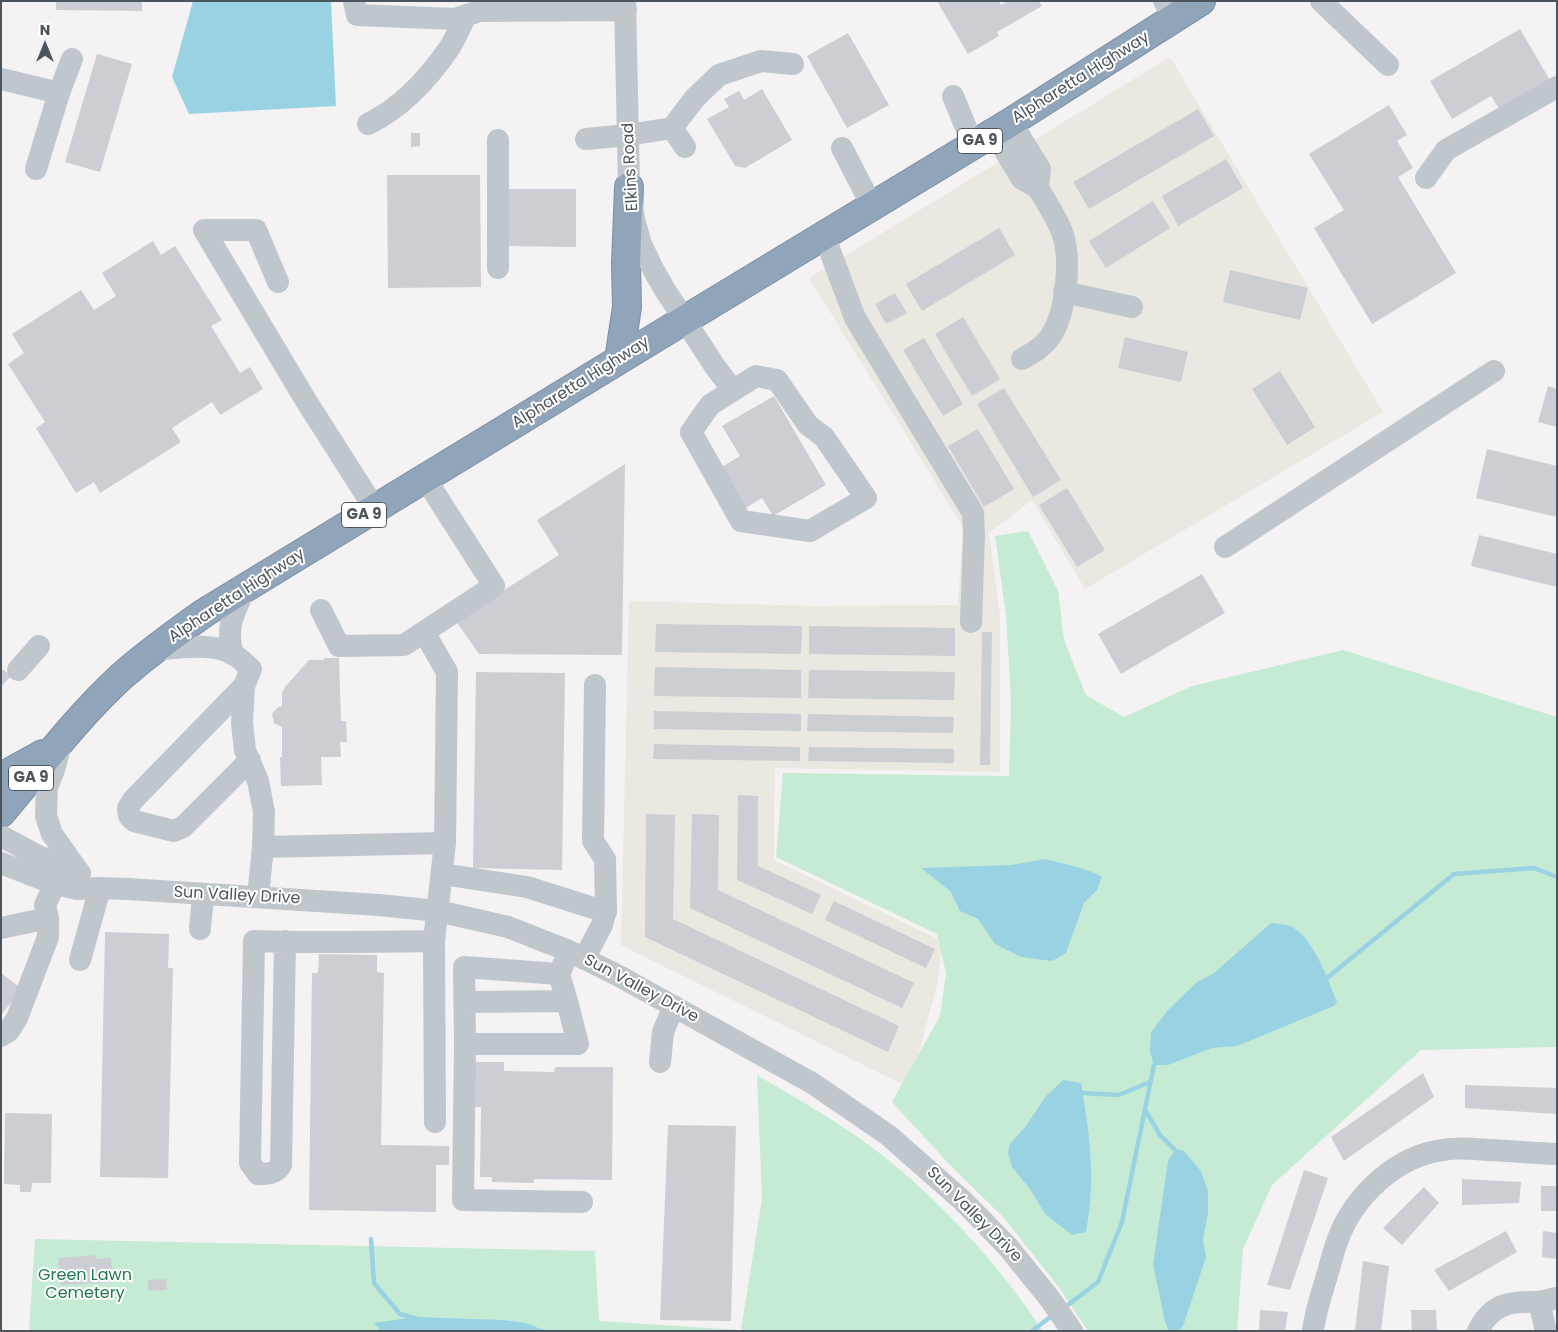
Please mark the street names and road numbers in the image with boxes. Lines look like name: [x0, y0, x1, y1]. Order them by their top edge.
street label: Alpharetta Highway: [1009, 28, 1153, 128]
street label: Elkins Road: [619, 122, 643, 212]
road number: GA 9: [958, 128, 1002, 154]
street label: Alpharetta Highway: [509, 333, 653, 433]
road number: GA 9: [342, 502, 386, 528]
street label: Alpharetta Highway: [165, 545, 309, 647]
road number: GA 9: [8, 766, 54, 790]
street label: Sun Valley Drive: [173, 883, 301, 909]
street label: Sun Valley Drive: [580, 951, 702, 1027]
street label: Sun Valley Drive: [922, 1163, 1026, 1267]

